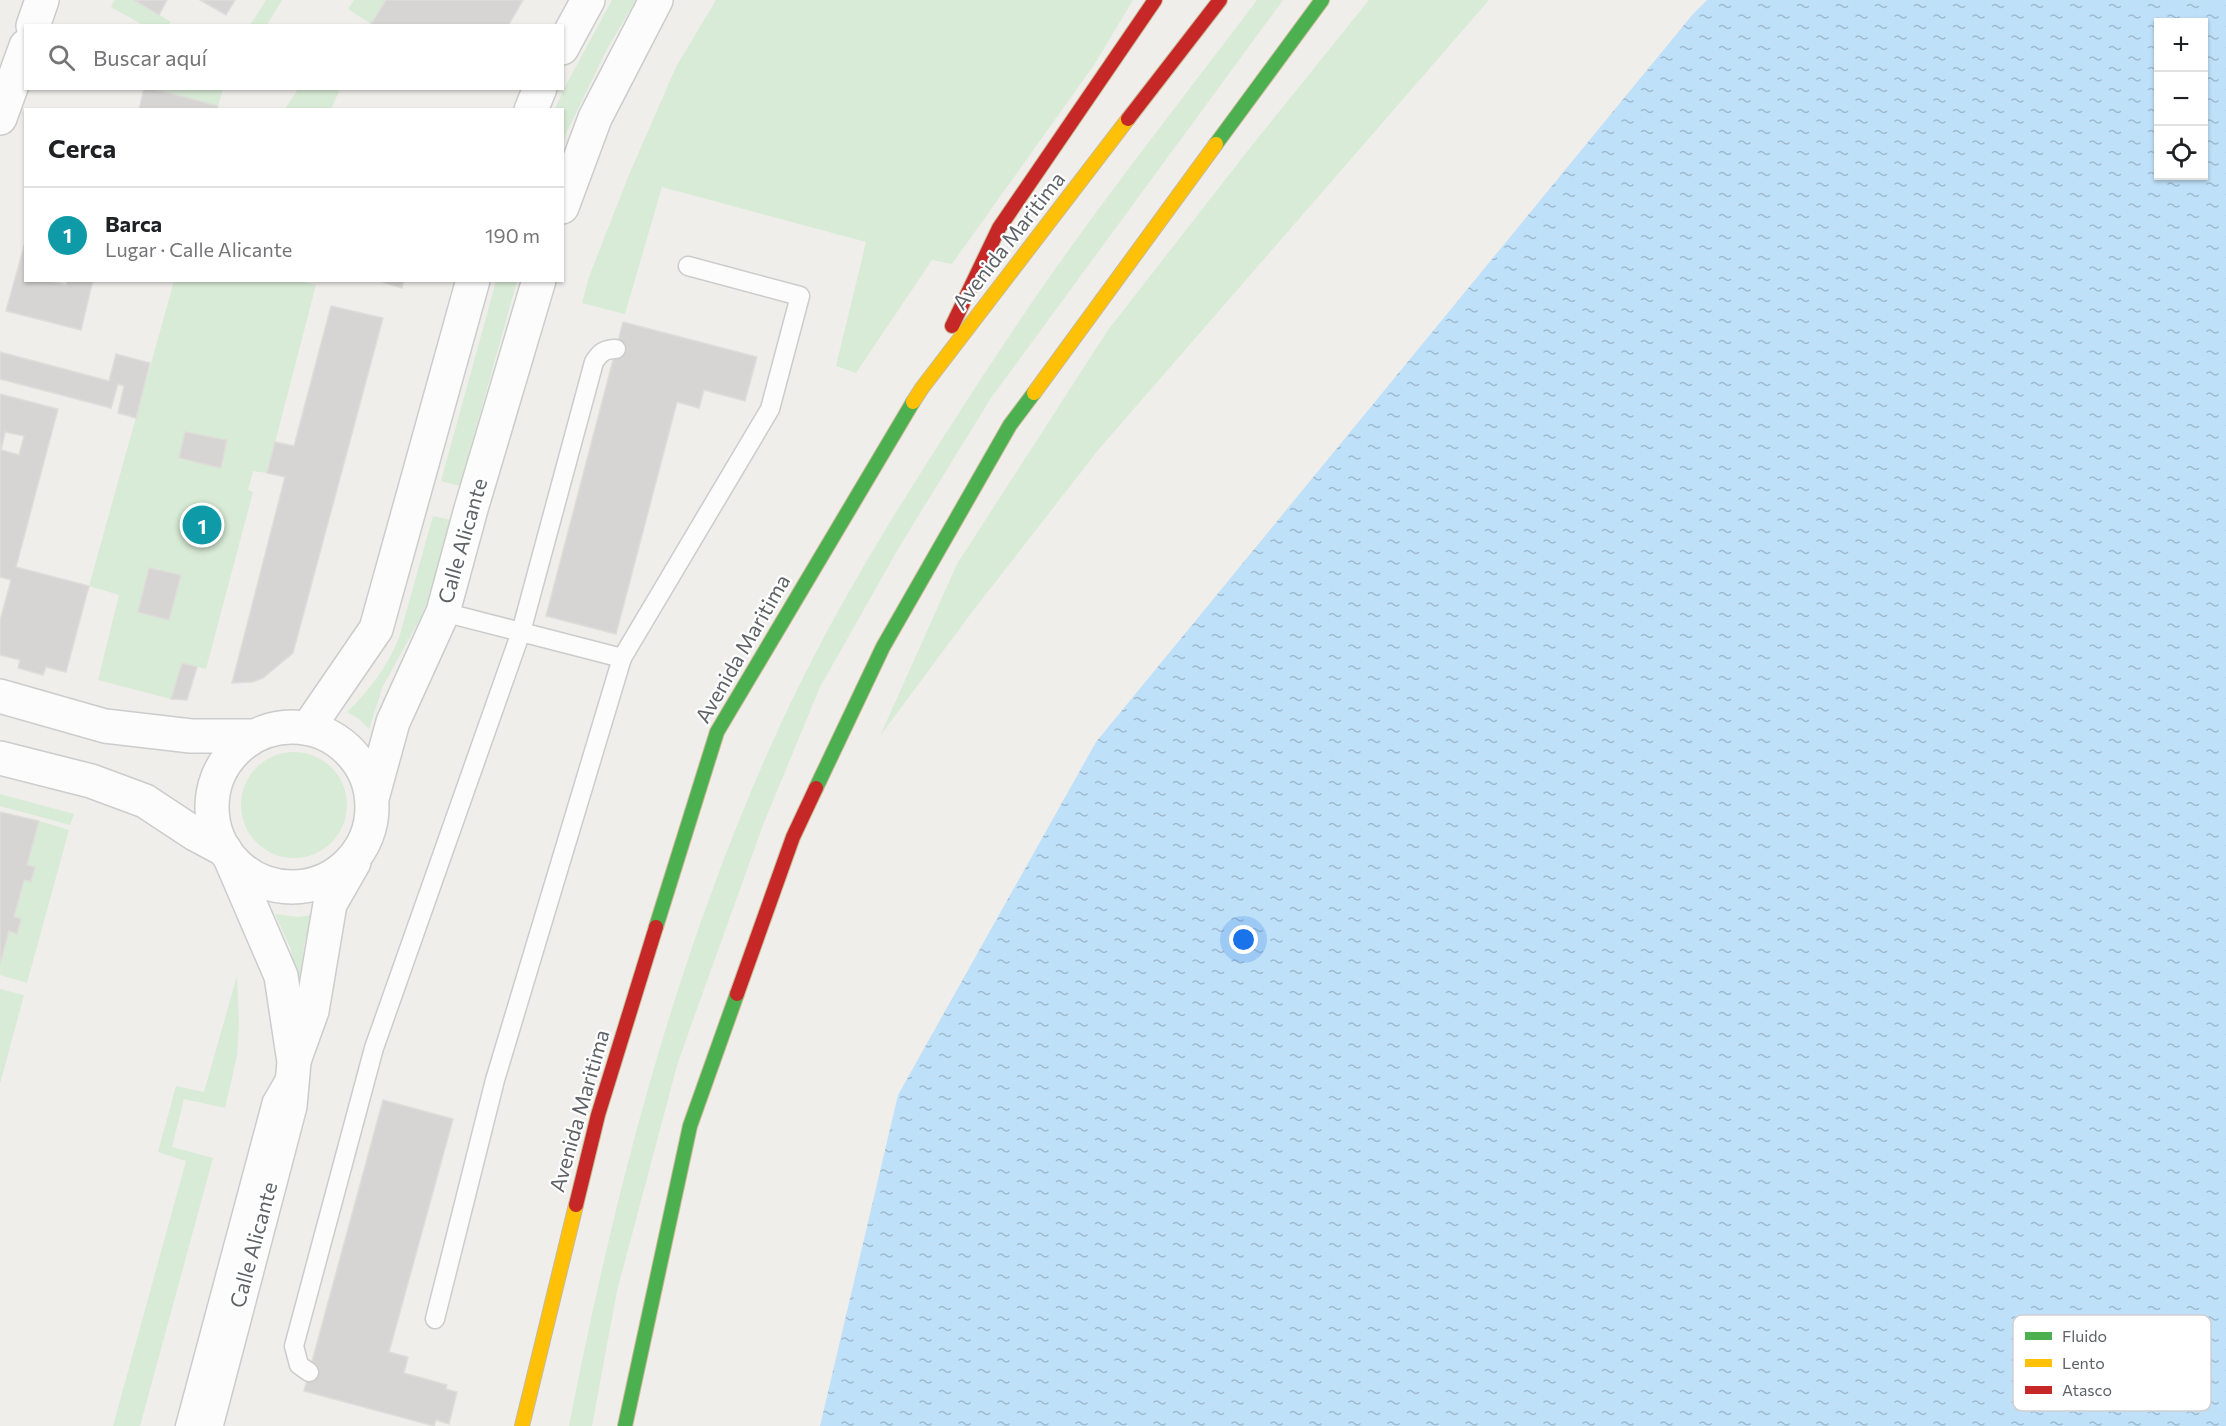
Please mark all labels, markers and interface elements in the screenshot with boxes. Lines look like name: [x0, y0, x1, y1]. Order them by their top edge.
map controls: [2154, 18, 2208, 180]
button: +: [2154, 18, 2208, 72]
search box: [24, 24, 564, 90]
icon: search: [45, 41, 78, 74]
text: Buscar aquí: [93, 44, 207, 71]
button: −: [2154, 72, 2208, 126]
button: locate: [2154, 126, 2208, 180]
text: Cerca: [48, 132, 116, 163]
street label: Avenida Maritima: [946, 166, 1069, 314]
text: Barca: [105, 210, 162, 237]
text: 1: [63, 223, 72, 247]
text: 190 m: [485, 223, 540, 247]
text: Lugar · Calle Alicante: [105, 237, 292, 261]
street label: Calle Alicante: [432, 475, 491, 606]
pin: 1: [182, 502, 222, 548]
street label: Avenida Maritima: [689, 569, 794, 727]
your location: [1229, 925, 1258, 954]
street label: Avenida Maritima: [543, 1027, 614, 1195]
street label: Calle Alicante: [224, 1179, 281, 1310]
legend: [2013, 1315, 2211, 1411]
text: Fluido: [2062, 1326, 2107, 1345]
text: Lento: [2062, 1353, 2105, 1372]
text: Atasco: [2062, 1380, 2112, 1399]

